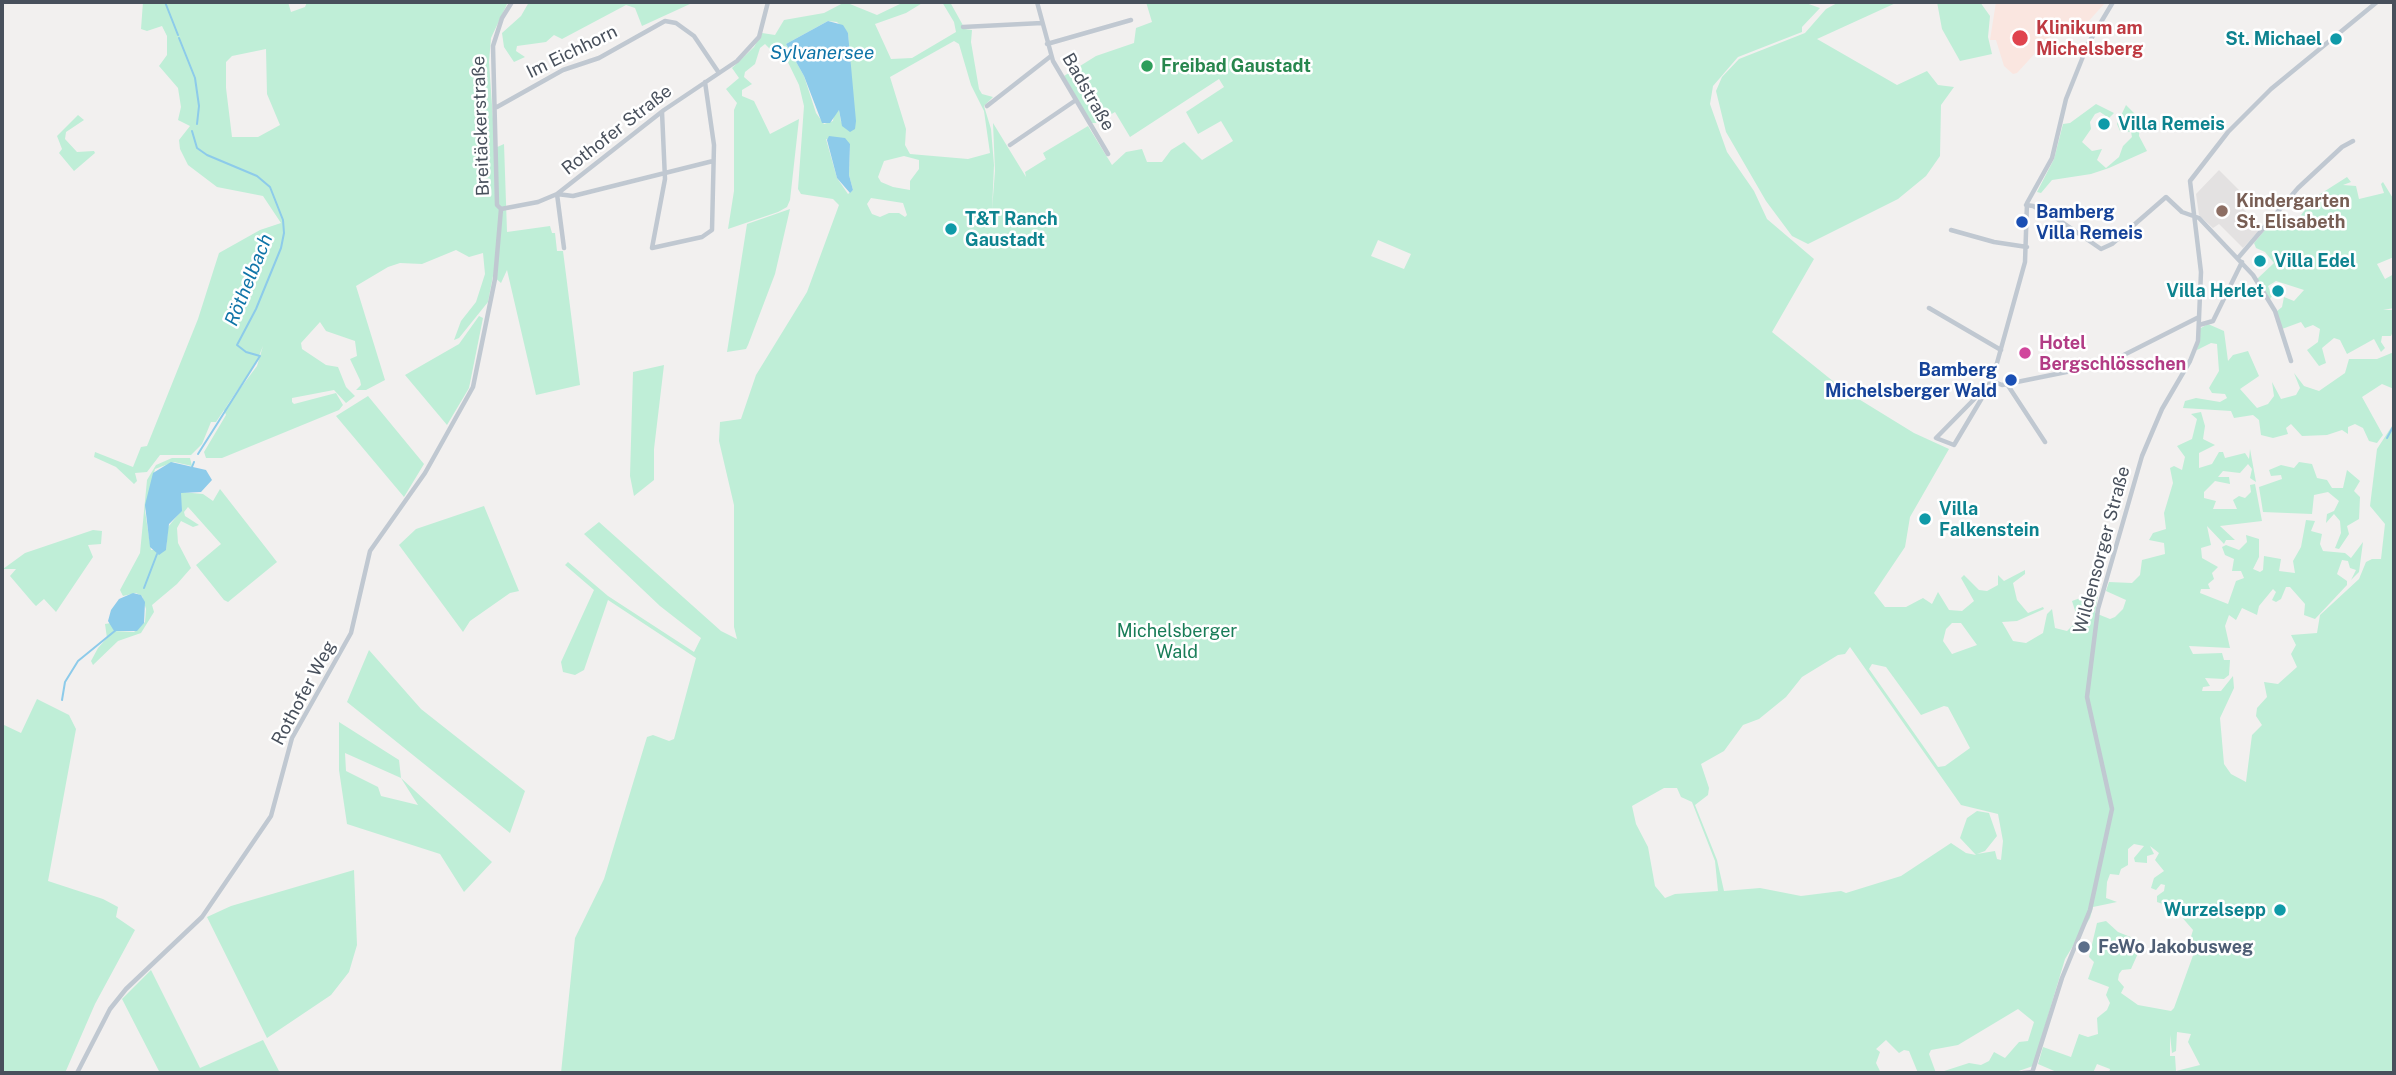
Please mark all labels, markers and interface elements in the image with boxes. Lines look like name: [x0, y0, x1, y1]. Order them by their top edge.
place label: Klinikum am Michelsberg: [2036, 17, 2143, 60]
street label: Im Eichhorn: [523, 21, 621, 83]
marker: Klinikum am Michelsberg: [2010, 28, 2030, 48]
place label: St. Michael: [2225, 28, 2322, 50]
marker: St. Michael: [2328, 31, 2344, 47]
water label: Sylvanersee: [770, 42, 874, 64]
street label: Badstraße: [1057, 49, 1119, 135]
street label: Breitäckerstraße: [468, 55, 494, 197]
place label: Freibad Gaustadt: [1161, 55, 1311, 77]
marker: Freibad Gaustadt: [1139, 58, 1155, 74]
street label: Rothofer Straße: [558, 80, 676, 180]
place label: Villa Remeis: [2118, 113, 2225, 135]
marker: Villa Remeis: [2096, 116, 2112, 132]
place label: Kindergarten St. Elisabeth: [2236, 190, 2350, 232]
place label: Bamberg Villa Remeis: [2036, 201, 2143, 244]
marker: Kindergarten St. Elisabeth: [2214, 203, 2230, 219]
place label: T&T Ranch Gaustadt: [965, 208, 1058, 250]
marker: Bamberg Villa Remeis: [2014, 214, 2030, 230]
marker: T&T Ranch Gaustadt: [943, 221, 959, 237]
water label: Röthelbach: [220, 231, 278, 329]
place label: Villa Edel: [2274, 250, 2356, 272]
marker: Villa Edel: [2252, 253, 2268, 269]
place label: Villa Herlet: [2166, 280, 2264, 302]
marker: Villa Herlet: [2270, 283, 2286, 299]
place label: Hotel Bergschlösschen: [2039, 332, 2186, 374]
marker: Hotel Bergschlösschen: [2017, 345, 2033, 361]
place label: Bamberg Michelsberger Wald: [1825, 359, 1997, 402]
marker: Bamberg Michelsberger Wald: [2003, 372, 2019, 388]
street label: Wildensorger Straße: [2069, 464, 2135, 636]
place label: Villa Falkenstein: [1939, 498, 2039, 540]
marker: Villa Falkenstein: [1917, 511, 1933, 527]
park label: Michelsberger Wald: [1117, 620, 1237, 662]
street label: Rothofer Weg: [267, 637, 341, 749]
place label: Wurzelsepp: [2164, 899, 2266, 921]
marker: Wurzelsepp: [2272, 902, 2288, 918]
place label: FeWo Jakobusweg: [2098, 936, 2253, 958]
marker: FeWo Jakobusweg: [2076, 939, 2092, 955]

